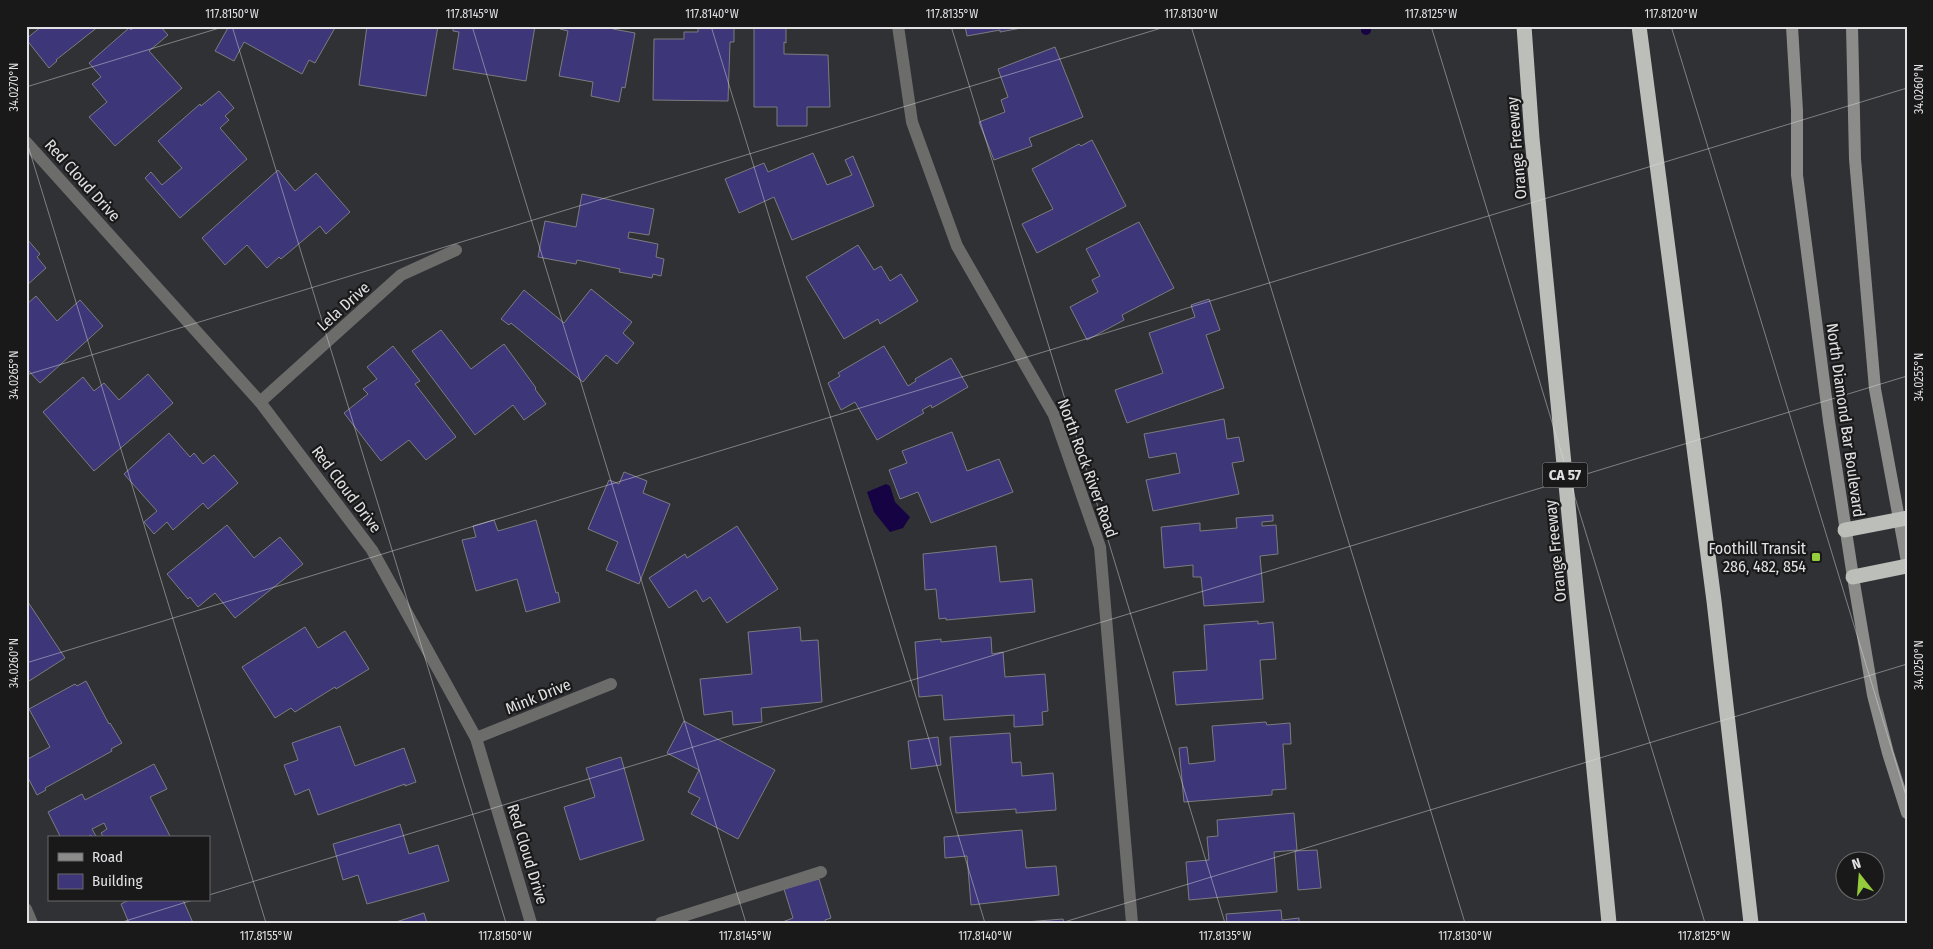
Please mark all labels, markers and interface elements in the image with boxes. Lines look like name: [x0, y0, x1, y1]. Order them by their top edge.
text: 117.8150°W: [205, 7, 259, 21]
text: 117.8145°W: [446, 7, 498, 21]
text: 117.8140°W: [685, 7, 739, 21]
text: 117.8135°W: [926, 7, 978, 21]
text: 117.8130°W: [1164, 7, 1218, 21]
text: 117.8125°W: [1405, 7, 1457, 21]
text: 117.8120°W: [1644, 7, 1698, 21]
text: 34.0270°N: [7, 63, 21, 111]
text: 34.0260°N: [1912, 64, 1926, 114]
street label: Orange Freeway: [1502, 95, 1530, 200]
street label: Red Cloud Drive: [41, 135, 124, 225]
street label: Lela Drive: [313, 278, 374, 335]
street label: North Diamond Bar Boulevard: [1822, 322, 1869, 518]
text: 34.0265°N: [7, 350, 21, 400]
text: 34.0255°N: [1912, 353, 1926, 401]
street label: North Rock River Road: [1054, 396, 1121, 540]
street label: Red Cloud Drive: [308, 442, 385, 537]
road number: CA 57: [1542, 462, 1588, 488]
street label: Orange Freeway: [1541, 498, 1570, 603]
place label: Foothill Transit 286, 482, 854: [1708, 539, 1807, 576]
marker: Foothill Transit 286, 482, 854: [1810, 551, 1822, 563]
text: 34.0260°N: [7, 638, 21, 688]
text: 34.0250°N: [1912, 640, 1926, 690]
street label: Mink Drive: [503, 675, 574, 718]
street label: Red Cloud Drive: [503, 802, 552, 907]
legend: [48, 836, 210, 902]
text: Road: [92, 848, 123, 866]
north arrow: [1836, 852, 1886, 902]
text: N: [1850, 855, 1863, 873]
text: Building: [92, 872, 143, 890]
text: 117.8155°W: [240, 929, 292, 943]
text: 117.8150°W: [478, 929, 532, 943]
text: 117.8145°W: [719, 929, 771, 943]
text: 117.8140°W: [958, 929, 1012, 943]
text: 117.8135°W: [1199, 929, 1251, 943]
text: 117.8130°W: [1438, 929, 1492, 943]
text: 117.8125°W: [1678, 929, 1730, 943]

